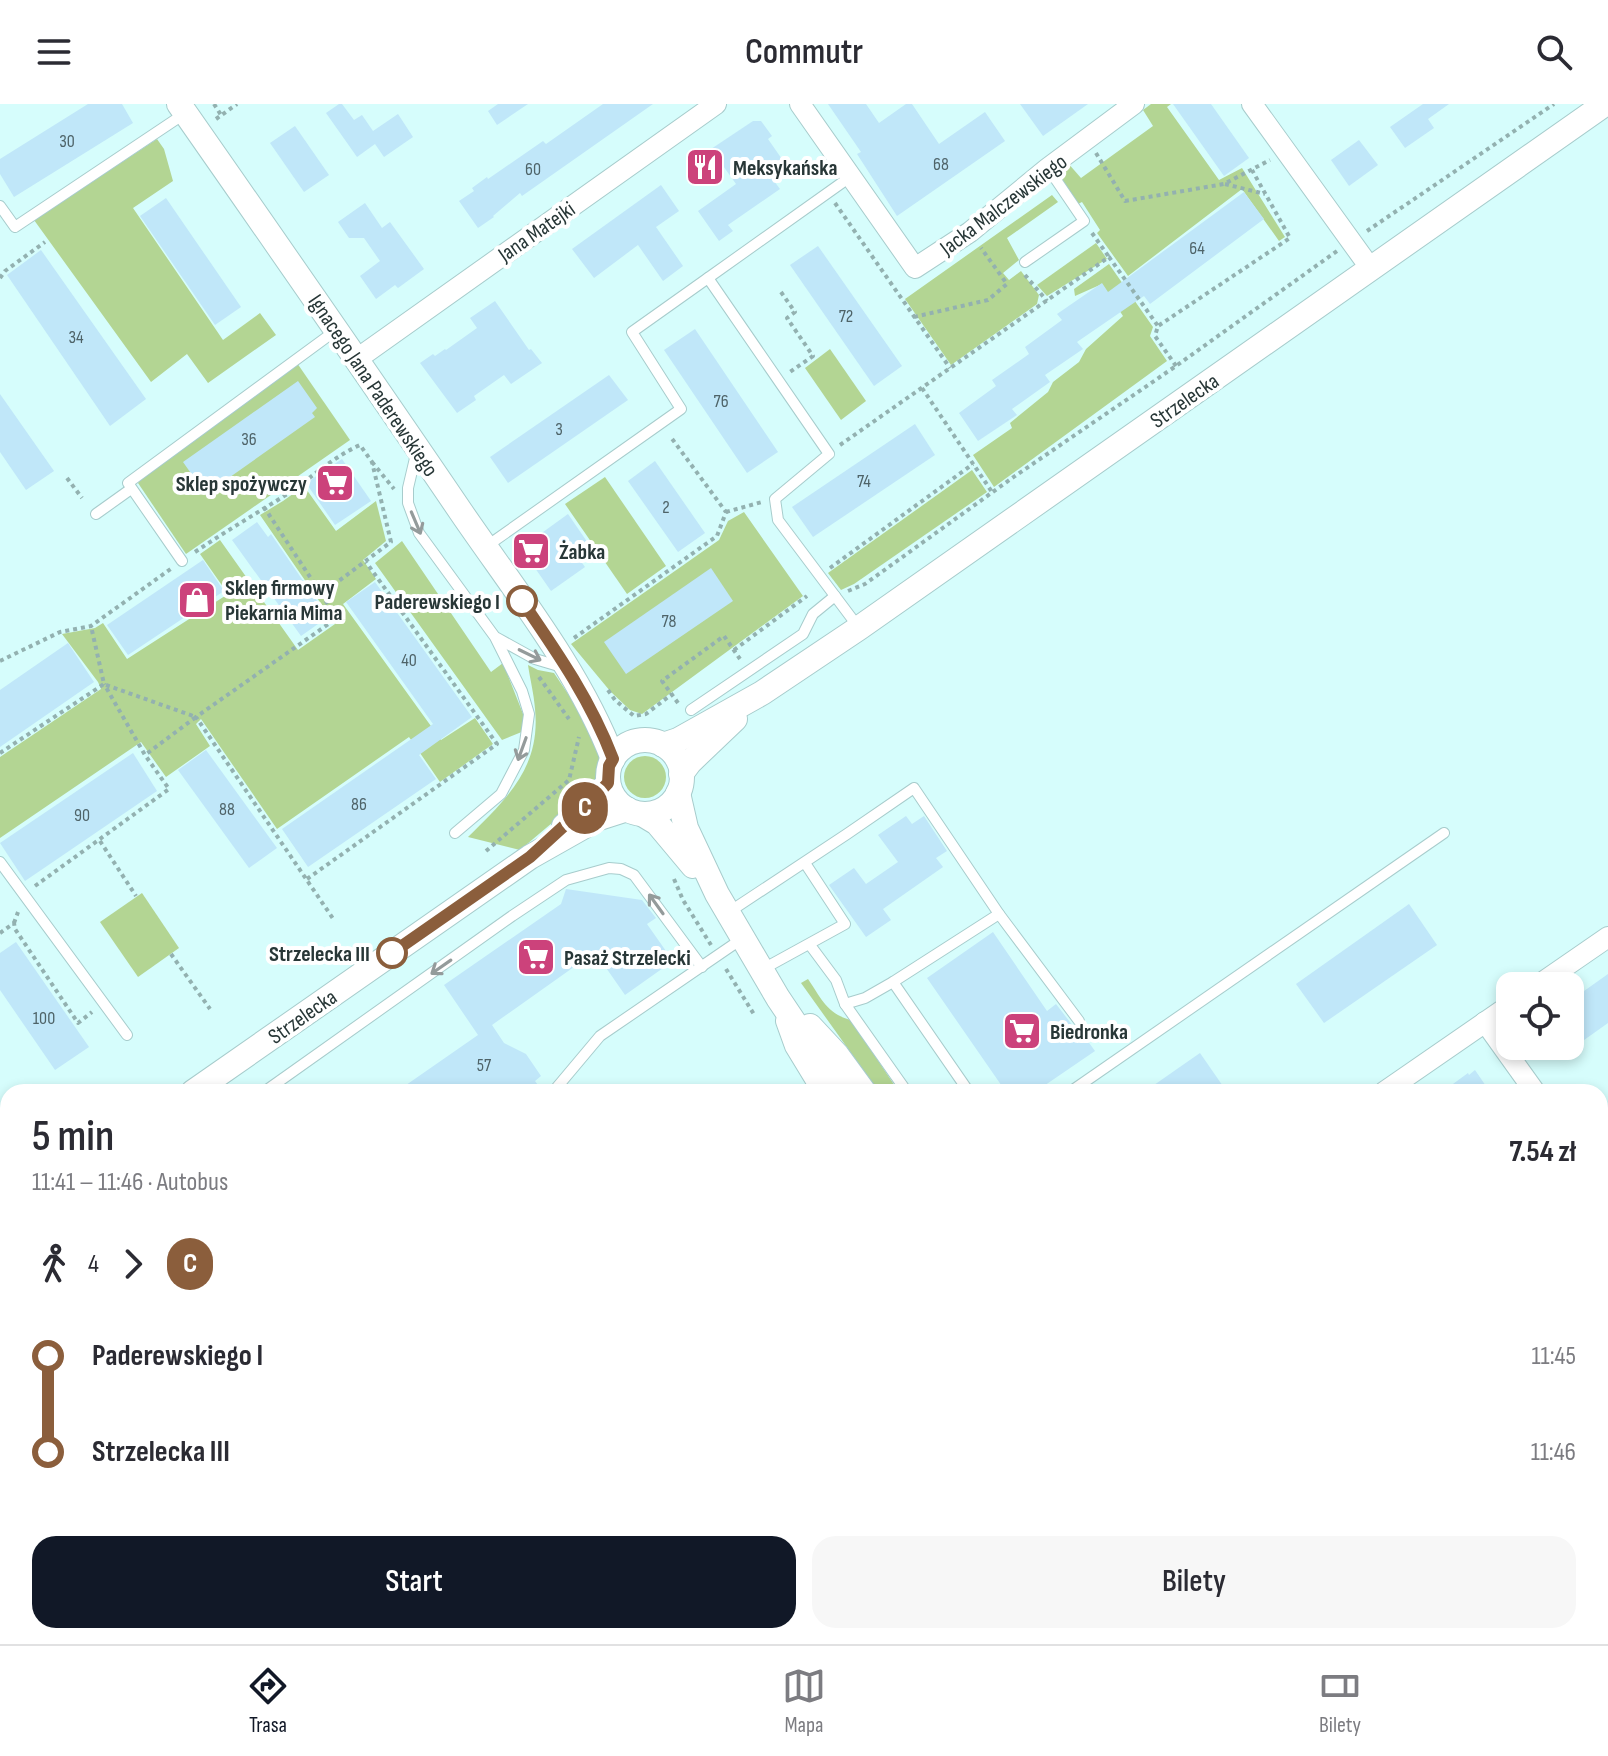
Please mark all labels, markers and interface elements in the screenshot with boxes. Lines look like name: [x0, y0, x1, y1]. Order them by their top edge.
icon: menu: [32, 30, 76, 74]
icon: search: [1532, 30, 1576, 74]
text: Commutr: [745, 31, 863, 74]
house number: 30: [59, 131, 75, 152]
restaurant icon: Meksykańska: [684, 146, 726, 188]
street label: Jacka Malczewskiego: [934, 149, 1073, 262]
house number: 68: [933, 154, 949, 175]
place label: Meksykańska: [733, 155, 837, 182]
house number: 60: [525, 159, 541, 180]
street label: Jana Matejki: [492, 196, 581, 269]
house number: 64: [1189, 238, 1205, 259]
street label: Ignacego Jana Paderewskiego: [302, 290, 444, 482]
house number: 72: [839, 306, 853, 327]
house number: 34: [68, 327, 84, 348]
street label: Strzelecka: [1145, 368, 1224, 435]
house number: 76: [713, 391, 729, 412]
house number: 3: [555, 419, 563, 440]
house number: 36: [241, 429, 257, 450]
supermarket icon: Sklep spożywczy: [314, 462, 356, 504]
place label: Sklep spożywczy: [176, 471, 307, 498]
house number: 74: [857, 471, 871, 492]
house number: 2: [662, 497, 670, 518]
one-way arrow: [410, 510, 424, 535]
supermarket icon: Żabka: [510, 530, 552, 572]
place label: Żabka: [559, 539, 605, 566]
place label: Sklep firmowy Piekarnia Mima: [225, 575, 342, 627]
shop icon: Sklep firmowy Piekarnia Mima: [176, 579, 218, 621]
marker: Paderewskiego I: [507, 586, 537, 616]
place label: Paderewskiego I: [375, 589, 500, 616]
house number: 78: [661, 611, 677, 632]
one-way arrow: [518, 648, 542, 663]
house number: 40: [401, 650, 417, 671]
one-way arrow: [514, 736, 529, 761]
line badge: C: [559, 782, 611, 834]
text: C: [578, 791, 592, 824]
house number: 86: [351, 794, 367, 815]
house number: 88: [219, 799, 235, 820]
house number: 90: [74, 805, 90, 826]
one-way arrow: [647, 894, 664, 915]
supermarket icon: Pasaż Strzelecki: [515, 936, 557, 978]
marker: Strzelecka III: [377, 938, 407, 968]
place label: Strzelecka III: [269, 941, 370, 968]
place label: Pasaż Strzelecki: [564, 945, 691, 972]
one-way arrow: [430, 959, 452, 975]
map controls: [1496, 972, 1584, 1060]
button: locate: [1496, 972, 1584, 1060]
street label: Strzelecka: [263, 984, 342, 1051]
house number: 100: [33, 1008, 55, 1029]
supermarket icon: Biedronka: [1001, 1010, 1043, 1052]
place label: Biedronka: [1050, 1019, 1128, 1046]
house number: 57: [477, 1055, 492, 1076]
text: 5 min: [32, 1110, 114, 1163]
text: 7.54 zł: [1509, 1134, 1576, 1170]
text: 11:41 – 11:46 · Autobus: [32, 1167, 228, 1198]
icon: walk: [32, 1242, 76, 1286]
icon: forward: [111, 1242, 155, 1286]
text: C: [183, 1247, 197, 1280]
text: 4: [88, 1249, 99, 1280]
text: Paderewskiego I: [92, 1338, 263, 1374]
text: 11:45: [1532, 1341, 1576, 1372]
text: Strzelecka III: [92, 1434, 230, 1470]
text: 11:46: [1531, 1437, 1576, 1468]
button: Start: [32, 1536, 796, 1628]
button: Bilety: [812, 1536, 1576, 1628]
tab: Trasa: [246, 1664, 290, 1739]
tab: Mapa: [782, 1664, 826, 1739]
tab: Bilety: [1318, 1664, 1362, 1739]

